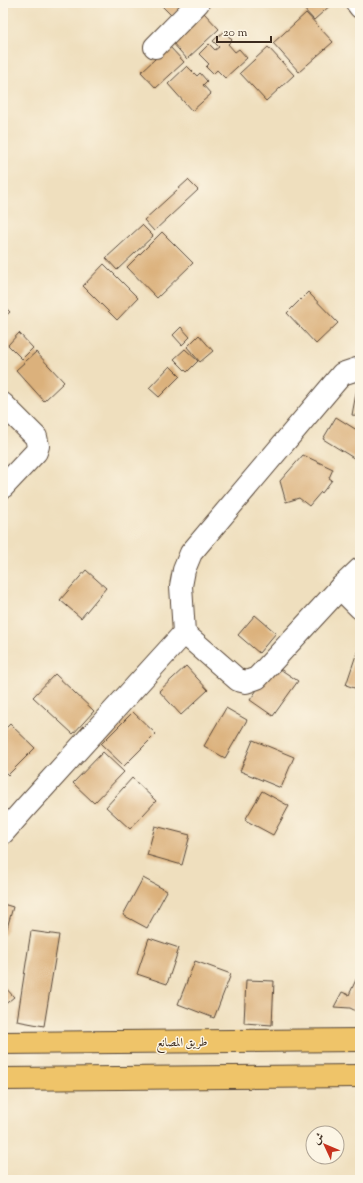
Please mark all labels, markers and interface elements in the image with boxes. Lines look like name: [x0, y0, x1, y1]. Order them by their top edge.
scale bar: [217, 18, 271, 44]
text: 20 m: [223, 24, 248, 42]
street label: طريق المصانع: [156, 1034, 208, 1053]
north arrow: [305, 1125, 345, 1165]
text: ش: [309, 1129, 328, 1148]

